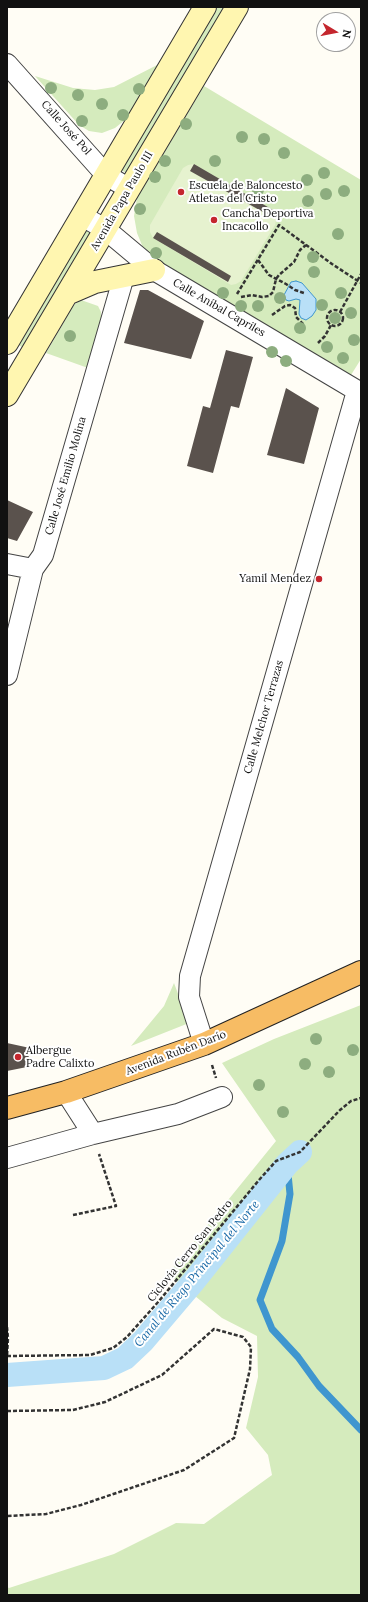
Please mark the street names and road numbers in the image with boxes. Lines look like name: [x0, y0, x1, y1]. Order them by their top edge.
street label: Calle José Pol: [38, 98, 94, 158]
street label: Avenida Papa Paulo III: [88, 149, 156, 253]
street label: Calle Aníbal Capriles: [170, 276, 268, 340]
street label: Calle José Emilio Molina: [43, 415, 89, 537]
street label: Calle Melchor Terrazas: [241, 659, 287, 775]
street label: Avenida Rubén Darío: [124, 1028, 228, 1078]
street label: Ciclovía Cerro San Pedro: [145, 1197, 235, 1305]

